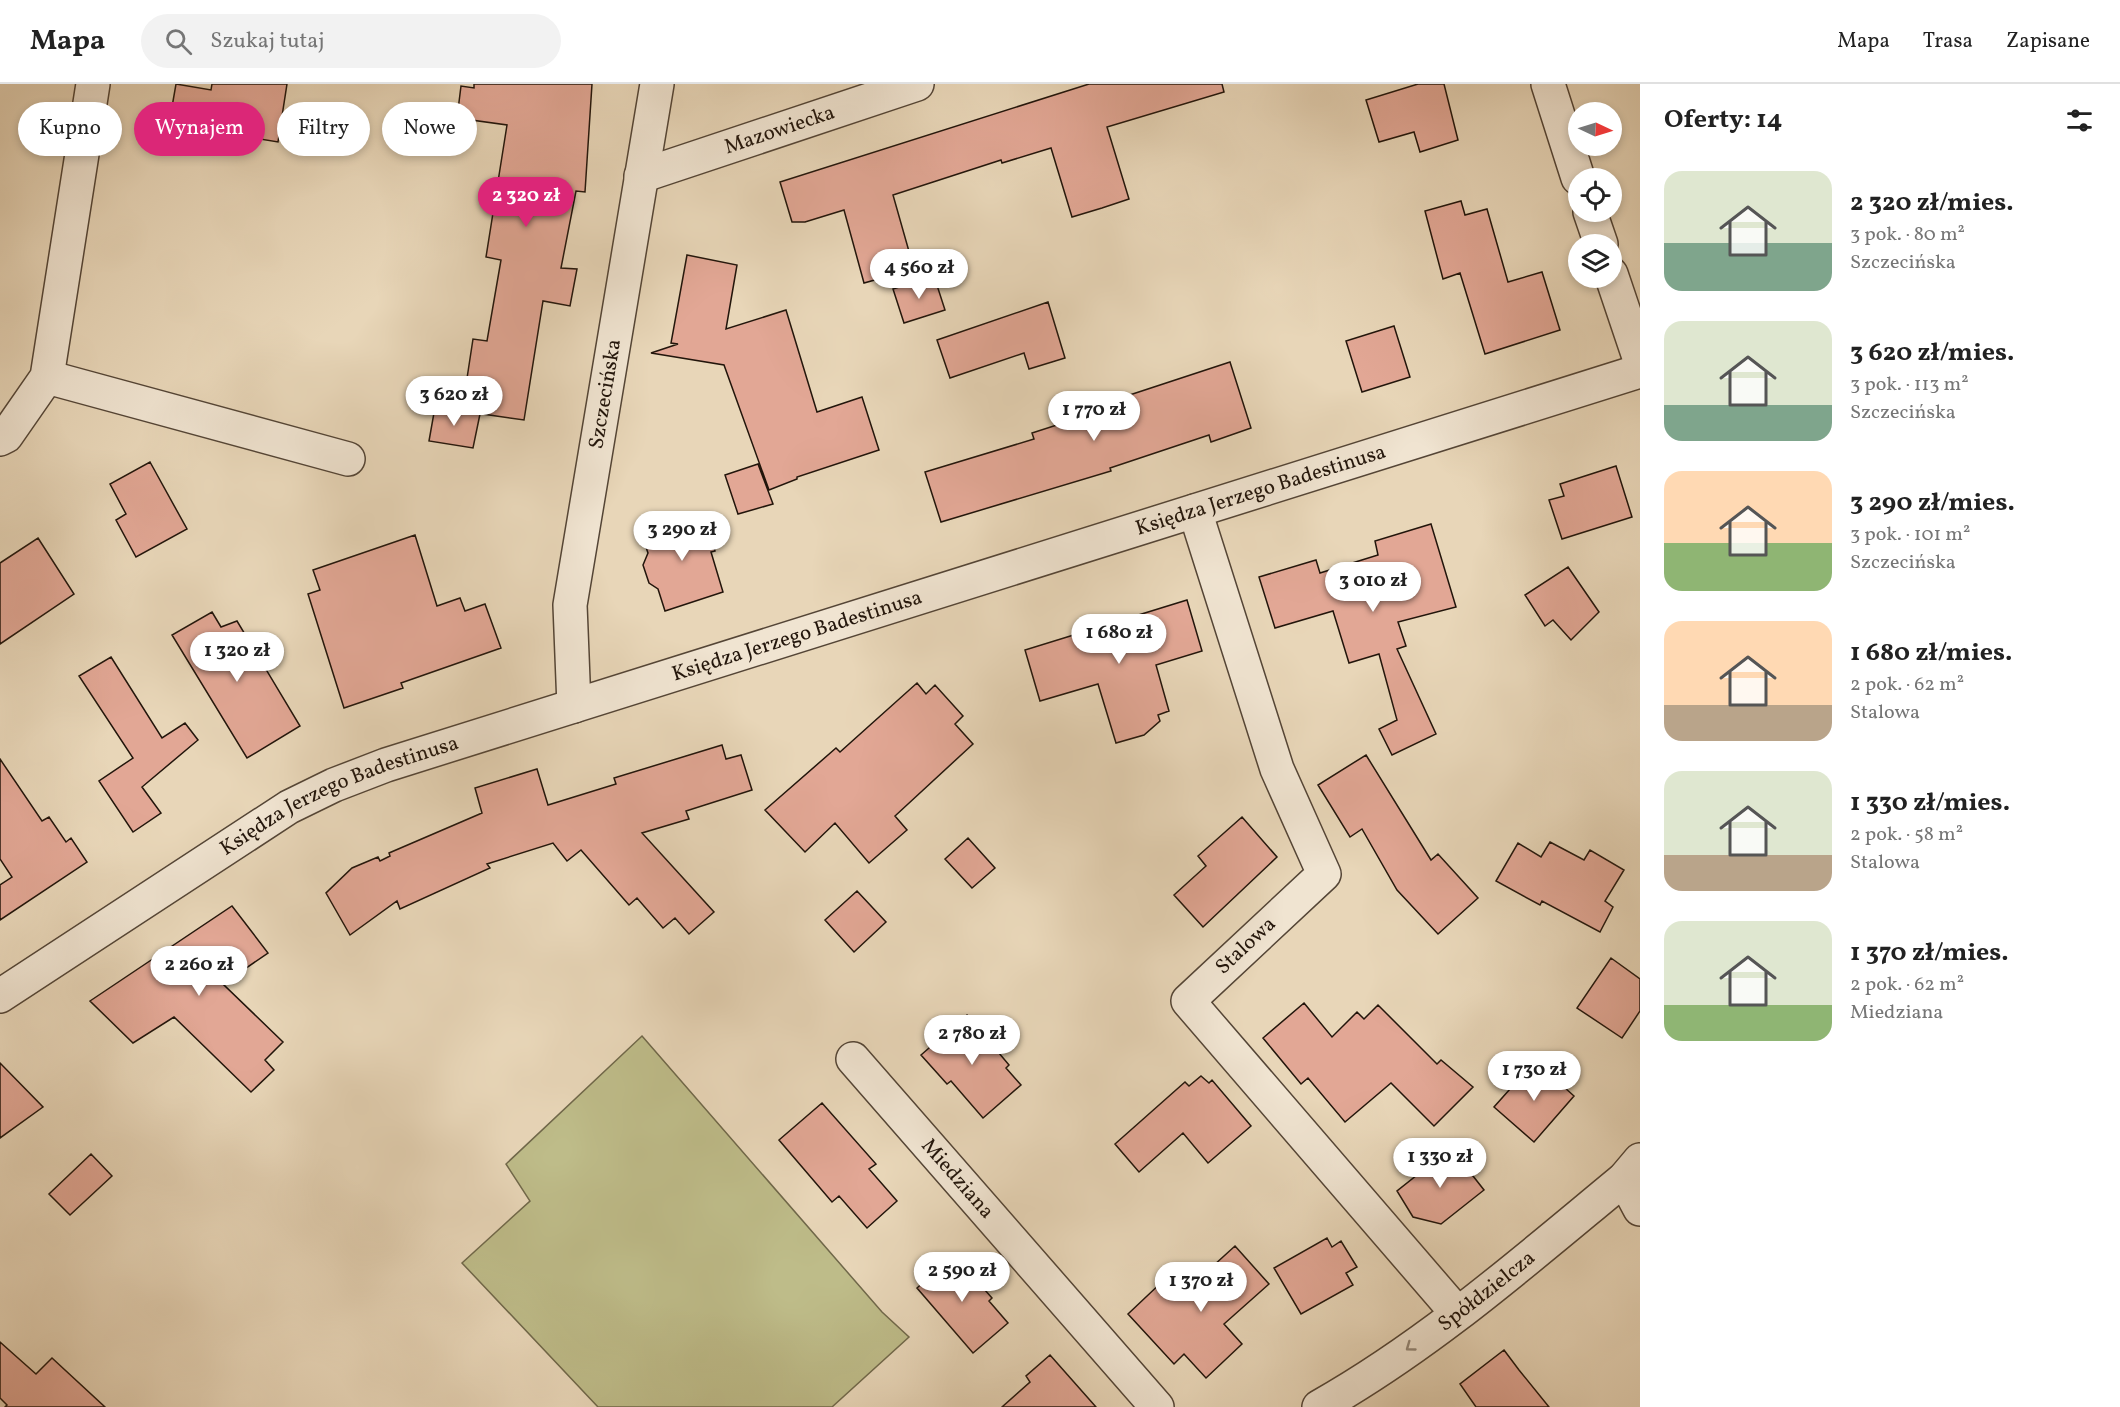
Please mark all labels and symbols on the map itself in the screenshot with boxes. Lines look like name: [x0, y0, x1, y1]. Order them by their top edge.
street label: Mazowiecka: [720, 98, 839, 162]
north arrow: [1568, 102, 1622, 156]
pin: 2 320 zł: [464, 177, 588, 228]
pin: 4 560 zł: [857, 249, 981, 300]
street label: Szczecińska: [582, 337, 629, 451]
pin: 3 620 zł: [392, 376, 516, 427]
pin: 1 770 zł: [1032, 391, 1156, 442]
street label: Księdza Jerzego Badestinusa: [1132, 437, 1390, 543]
pin: 3 290 zł: [620, 511, 744, 562]
pin: 3 010 zł: [1311, 562, 1435, 613]
street label: Księdza Jerzego Badestinusa: [668, 583, 926, 689]
pin: 1 680 zł: [1057, 614, 1181, 665]
pin: 1 320 zł: [175, 632, 299, 683]
street label: Księdza Jerzego Badestinusa: [214, 729, 462, 863]
street label: Stalowa: [1209, 910, 1283, 982]
pin: 2 260 zł: [137, 946, 261, 997]
pin: 2 780 zł: [910, 1015, 1034, 1066]
pin: 1 730 zł: [1472, 1051, 1596, 1102]
street label: Miedziana: [914, 1132, 1001, 1225]
pin: 1 330 zł: [1378, 1138, 1502, 1189]
street label: Spółdzielcza: [1432, 1244, 1541, 1338]
pin: 2 590 zł: [900, 1252, 1024, 1303]
pin: 1 370 zł: [1139, 1262, 1263, 1313]
one-way arrow: [1406, 1340, 1417, 1351]

